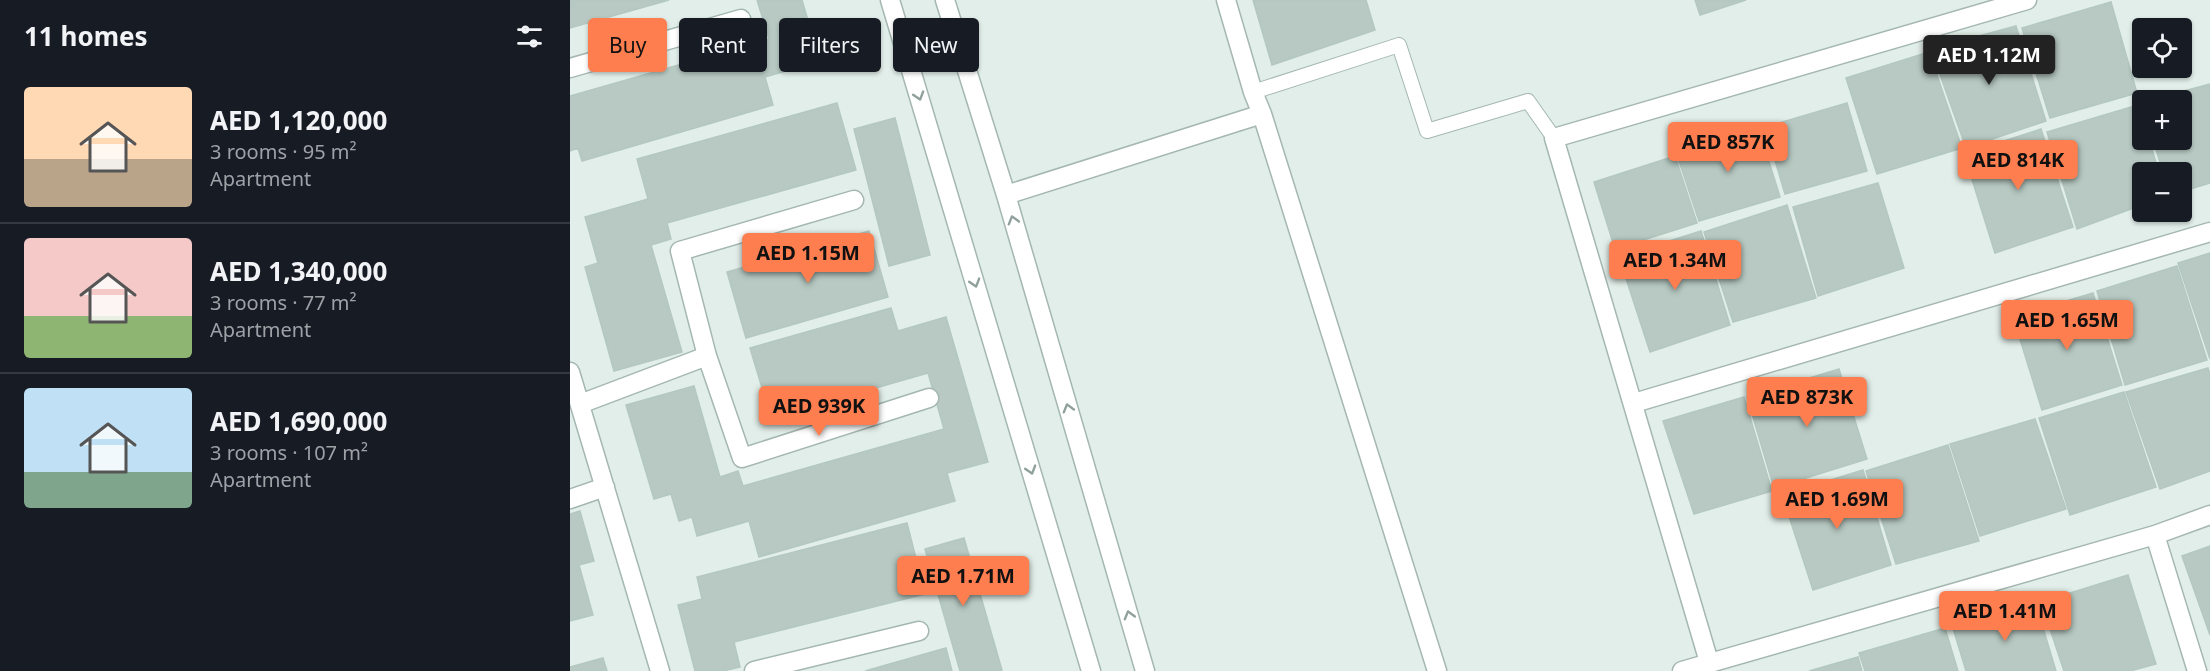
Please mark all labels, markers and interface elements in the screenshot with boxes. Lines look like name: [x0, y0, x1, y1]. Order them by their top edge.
text: 11 homes: [24, 18, 148, 54]
chip: Buy: [588, 18, 667, 72]
chip: Rent: [679, 18, 767, 72]
chip: Filters: [779, 18, 881, 72]
chip: New: [893, 18, 979, 72]
map controls: [2132, 18, 2192, 222]
button: locate: [2132, 18, 2192, 78]
icon: filters: [513, 20, 546, 53]
pin: AED 1.12M: [1920, 35, 2058, 86]
text: AED 1.12M: [1937, 41, 2041, 68]
one-way arrow: [912, 90, 924, 101]
button: +: [2132, 90, 2192, 150]
text: AED 1,120,000: [210, 102, 387, 138]
icon: home: [72, 111, 144, 183]
pin: AED 857K: [1666, 122, 1790, 173]
text: AED 857K: [1682, 128, 1774, 155]
text: 3 rooms · 95 m²: [210, 138, 357, 165]
pin: AED 814K: [1956, 140, 2080, 191]
text: AED 814K: [1972, 146, 2064, 173]
button: −: [2132, 162, 2192, 222]
text: Apartment: [210, 165, 311, 192]
one-way arrow: [1008, 216, 1020, 226]
pin: AED 1.15M: [739, 233, 877, 284]
text: AED 1.15M: [756, 239, 860, 266]
pin: AED 1.34M: [1606, 240, 1744, 291]
text: AED 1.34M: [1623, 246, 1727, 273]
text: AED 1,340,000: [210, 253, 387, 289]
icon: home: [72, 262, 144, 334]
one-way arrow: [968, 277, 980, 288]
text: 3 rooms · 77 m²: [210, 289, 357, 316]
pin: AED 1.65M: [1998, 300, 2136, 351]
text: AED 1.65M: [2015, 306, 2119, 333]
text: Apartment: [210, 316, 311, 343]
pin: AED 873K: [1745, 377, 1869, 428]
text: AED 873K: [1761, 383, 1853, 410]
pin: AED 939K: [757, 386, 881, 437]
text: AED 939K: [773, 392, 865, 419]
text: AED 1,690,000: [210, 403, 387, 439]
one-way arrow: [1063, 403, 1075, 414]
icon: home: [72, 412, 144, 484]
text: 3 rooms · 107 m²: [210, 439, 368, 466]
one-way arrow: [1024, 464, 1036, 475]
text: Apartment: [210, 466, 311, 493]
pin: AED 1.69M: [1768, 479, 1906, 530]
text: AED 1.69M: [1785, 485, 1889, 512]
pin: AED 1.71M: [894, 556, 1032, 607]
text: AED 1.71M: [911, 562, 1015, 589]
pin: AED 1.41M: [1936, 591, 2074, 642]
text: AED 1.41M: [1953, 597, 2057, 624]
one-way arrow: [1124, 610, 1136, 621]

